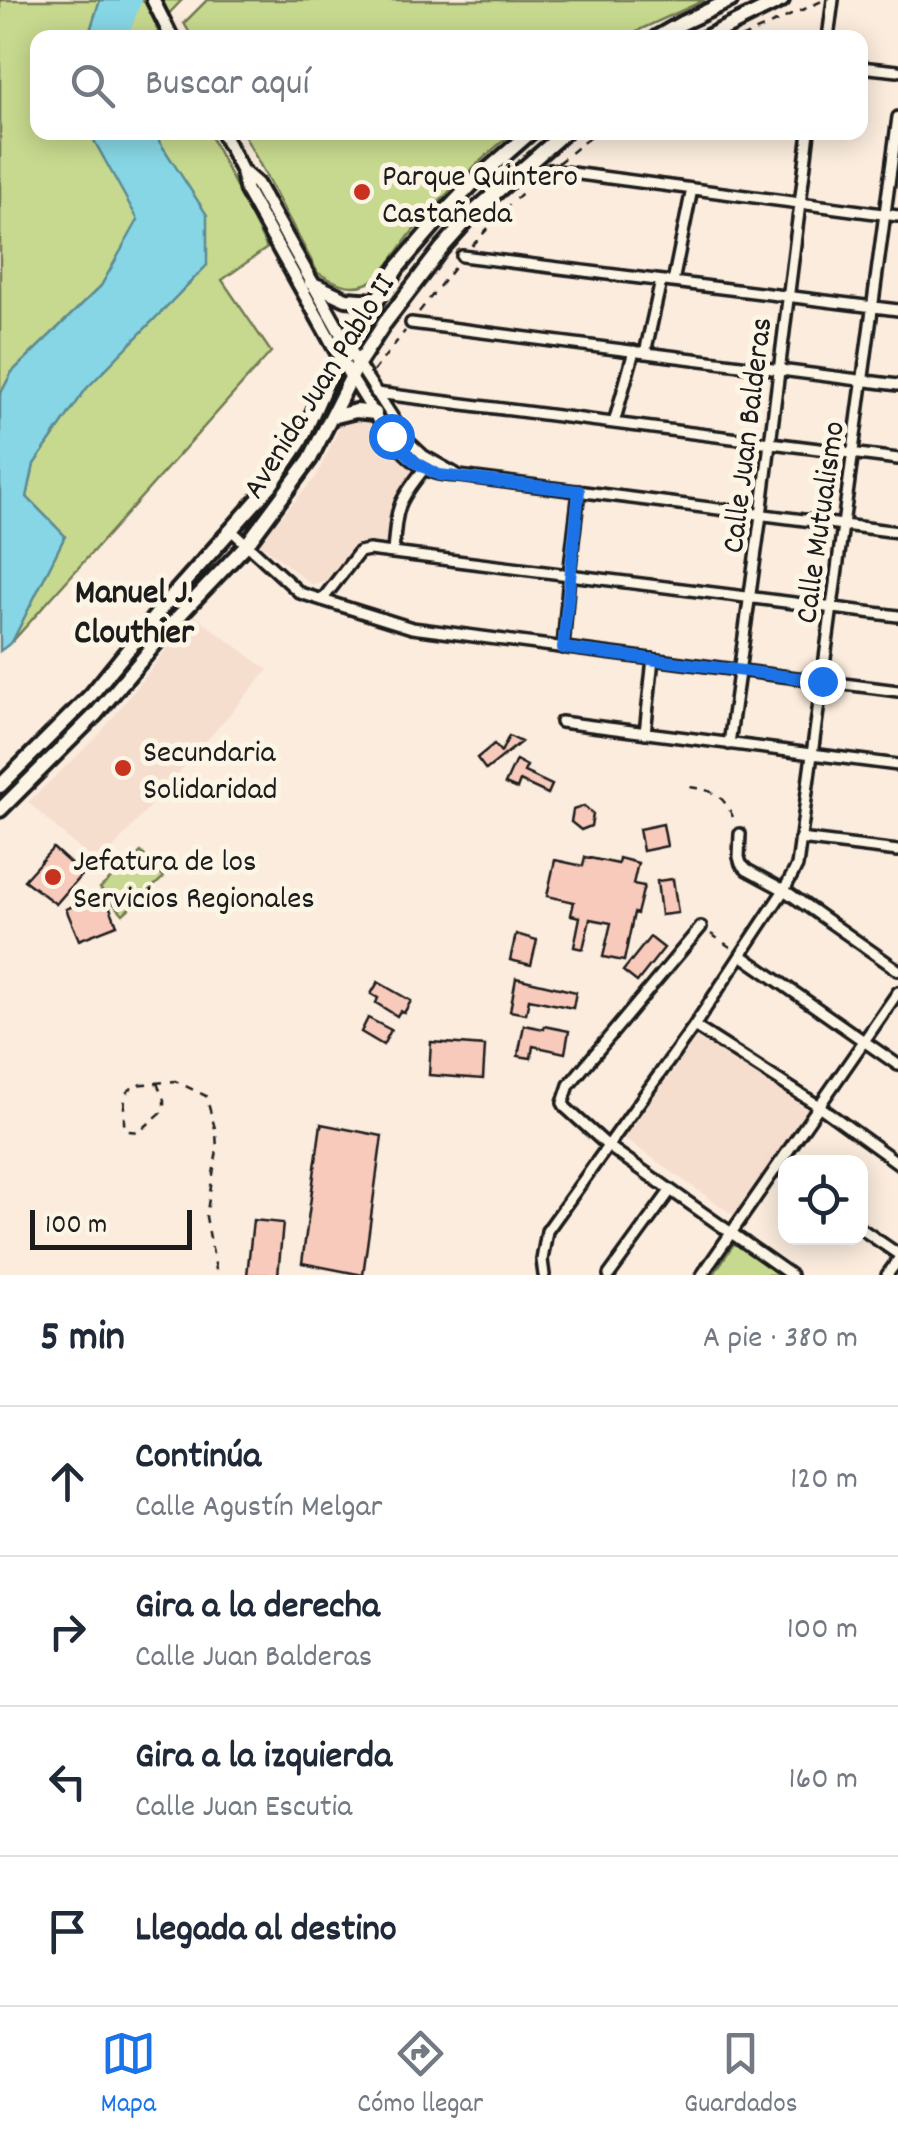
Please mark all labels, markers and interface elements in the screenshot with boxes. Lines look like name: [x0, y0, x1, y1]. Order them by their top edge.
search box: [30, 30, 868, 140]
icon: search: [65, 58, 120, 113]
text: Buscar aquí: [145, 58, 309, 113]
place label: Parque Quintero Castañeda: [382, 156, 578, 239]
marker: Parque Quintero Castañeda: [351, 181, 373, 203]
street label: Avenida Juan Pablo II: [233, 266, 409, 509]
street label: Calle Juan Balderas: [713, 315, 787, 556]
route start: [369, 414, 415, 460]
street label: Calle Mutualismo: [786, 419, 860, 627]
district label: Manuel J. Clouthier: [74, 570, 195, 660]
route end: [800, 659, 846, 705]
place label: Secundaria Solidaridad: [143, 732, 278, 815]
marker: Secundaria Solidaridad: [112, 757, 134, 779]
place label: Jefatura de los Servicios Regionales: [73, 841, 315, 924]
marker: Jefatura de los Servicios Regionales: [42, 866, 64, 888]
map controls: [778, 1155, 868, 1245]
button: locate: [778, 1155, 868, 1245]
scale bar: [30, 1205, 192, 1250]
text: 100 m: [45, 1207, 107, 1247]
text: 5 min: [40, 1310, 125, 1370]
text: A pie · 380 m: [703, 1317, 858, 1363]
text: Continúa: [135, 1431, 261, 1486]
icon: ahead: [40, 1454, 95, 1509]
text: 120 m: [790, 1458, 858, 1504]
text: Calle Agustín Melgar: [135, 1486, 382, 1532]
text: Gira a la derecha: [135, 1581, 380, 1636]
icon: right: [40, 1604, 95, 1659]
text: 100 m: [787, 1608, 858, 1654]
text: Calle Juan Balderas: [135, 1636, 372, 1682]
text: Gira a la izquierda: [135, 1731, 392, 1786]
icon: left: [40, 1754, 95, 1809]
text: 160 m: [789, 1758, 858, 1804]
text: Calle Juan Escutia: [135, 1786, 352, 1832]
icon: arrive: [40, 1904, 95, 1959]
text: Llegada al destino: [135, 1904, 397, 1959]
tab: Mapa: [101, 2026, 156, 2126]
tab: Cómo llegar: [357, 2026, 483, 2126]
tab: Guardados: [684, 2026, 797, 2126]

